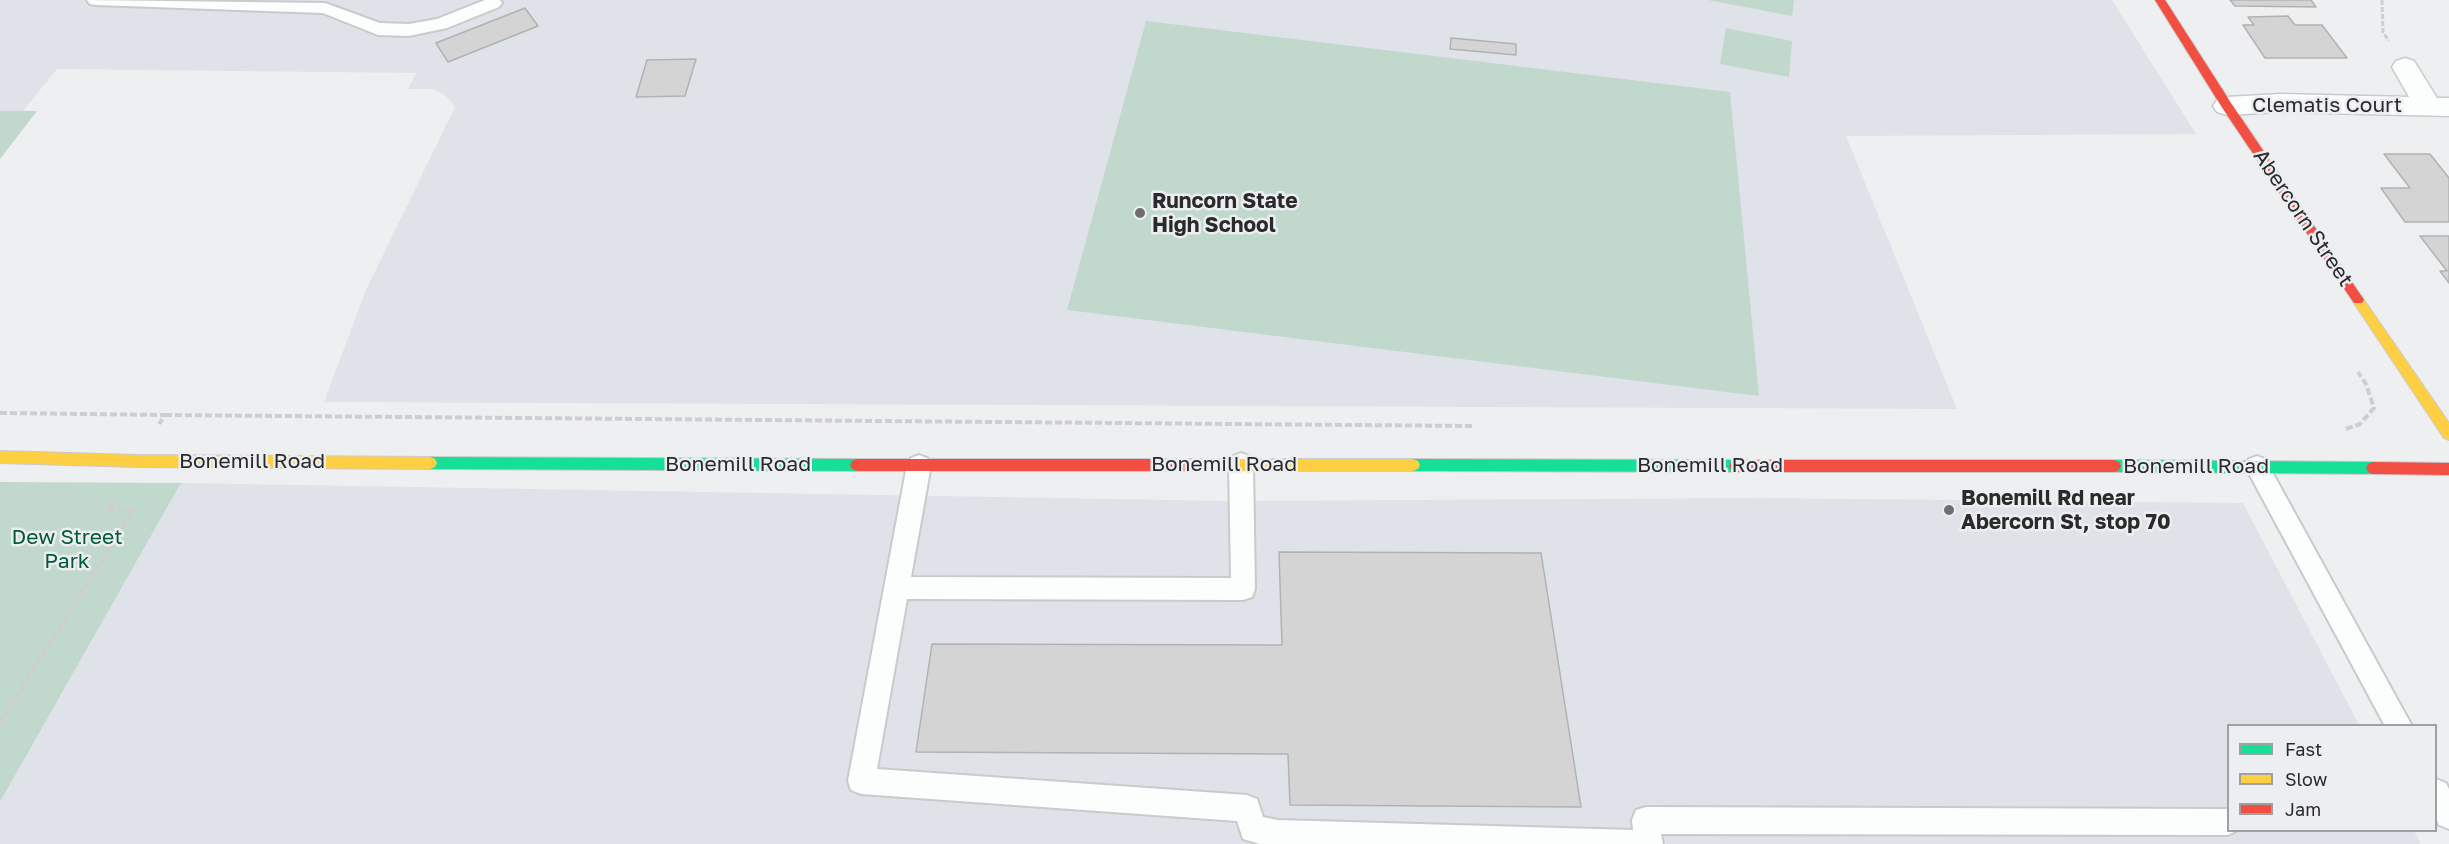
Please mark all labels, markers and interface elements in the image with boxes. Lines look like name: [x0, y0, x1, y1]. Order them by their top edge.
street label: Clematis Court: [2252, 92, 2402, 118]
street label: Abercorn Street: [2248, 145, 2358, 291]
place label: Runcorn State High School: [1152, 188, 1298, 238]
marker: Runcorn State High School: [1133, 206, 1147, 220]
street label: Bonemill Road: [179, 448, 325, 474]
street label: Bonemill Road: [665, 451, 811, 477]
street label: Bonemill Road: [1151, 451, 1297, 477]
street label: Bonemill Road: [1637, 452, 1783, 478]
street label: Bonemill Road: [2123, 453, 2269, 479]
place label: Bonemill Rd near Abercorn St, stop 70: [1961, 485, 2171, 535]
marker: Bonemill Rd near Abercorn St, stop 70: [1942, 503, 1956, 517]
park label: Dew Street Park: [11, 524, 123, 574]
legend: [2227, 724, 2437, 832]
text: Fast: [2285, 738, 2322, 760]
text: Slow: [2285, 768, 2327, 790]
text: Jam: [2285, 798, 2321, 820]

